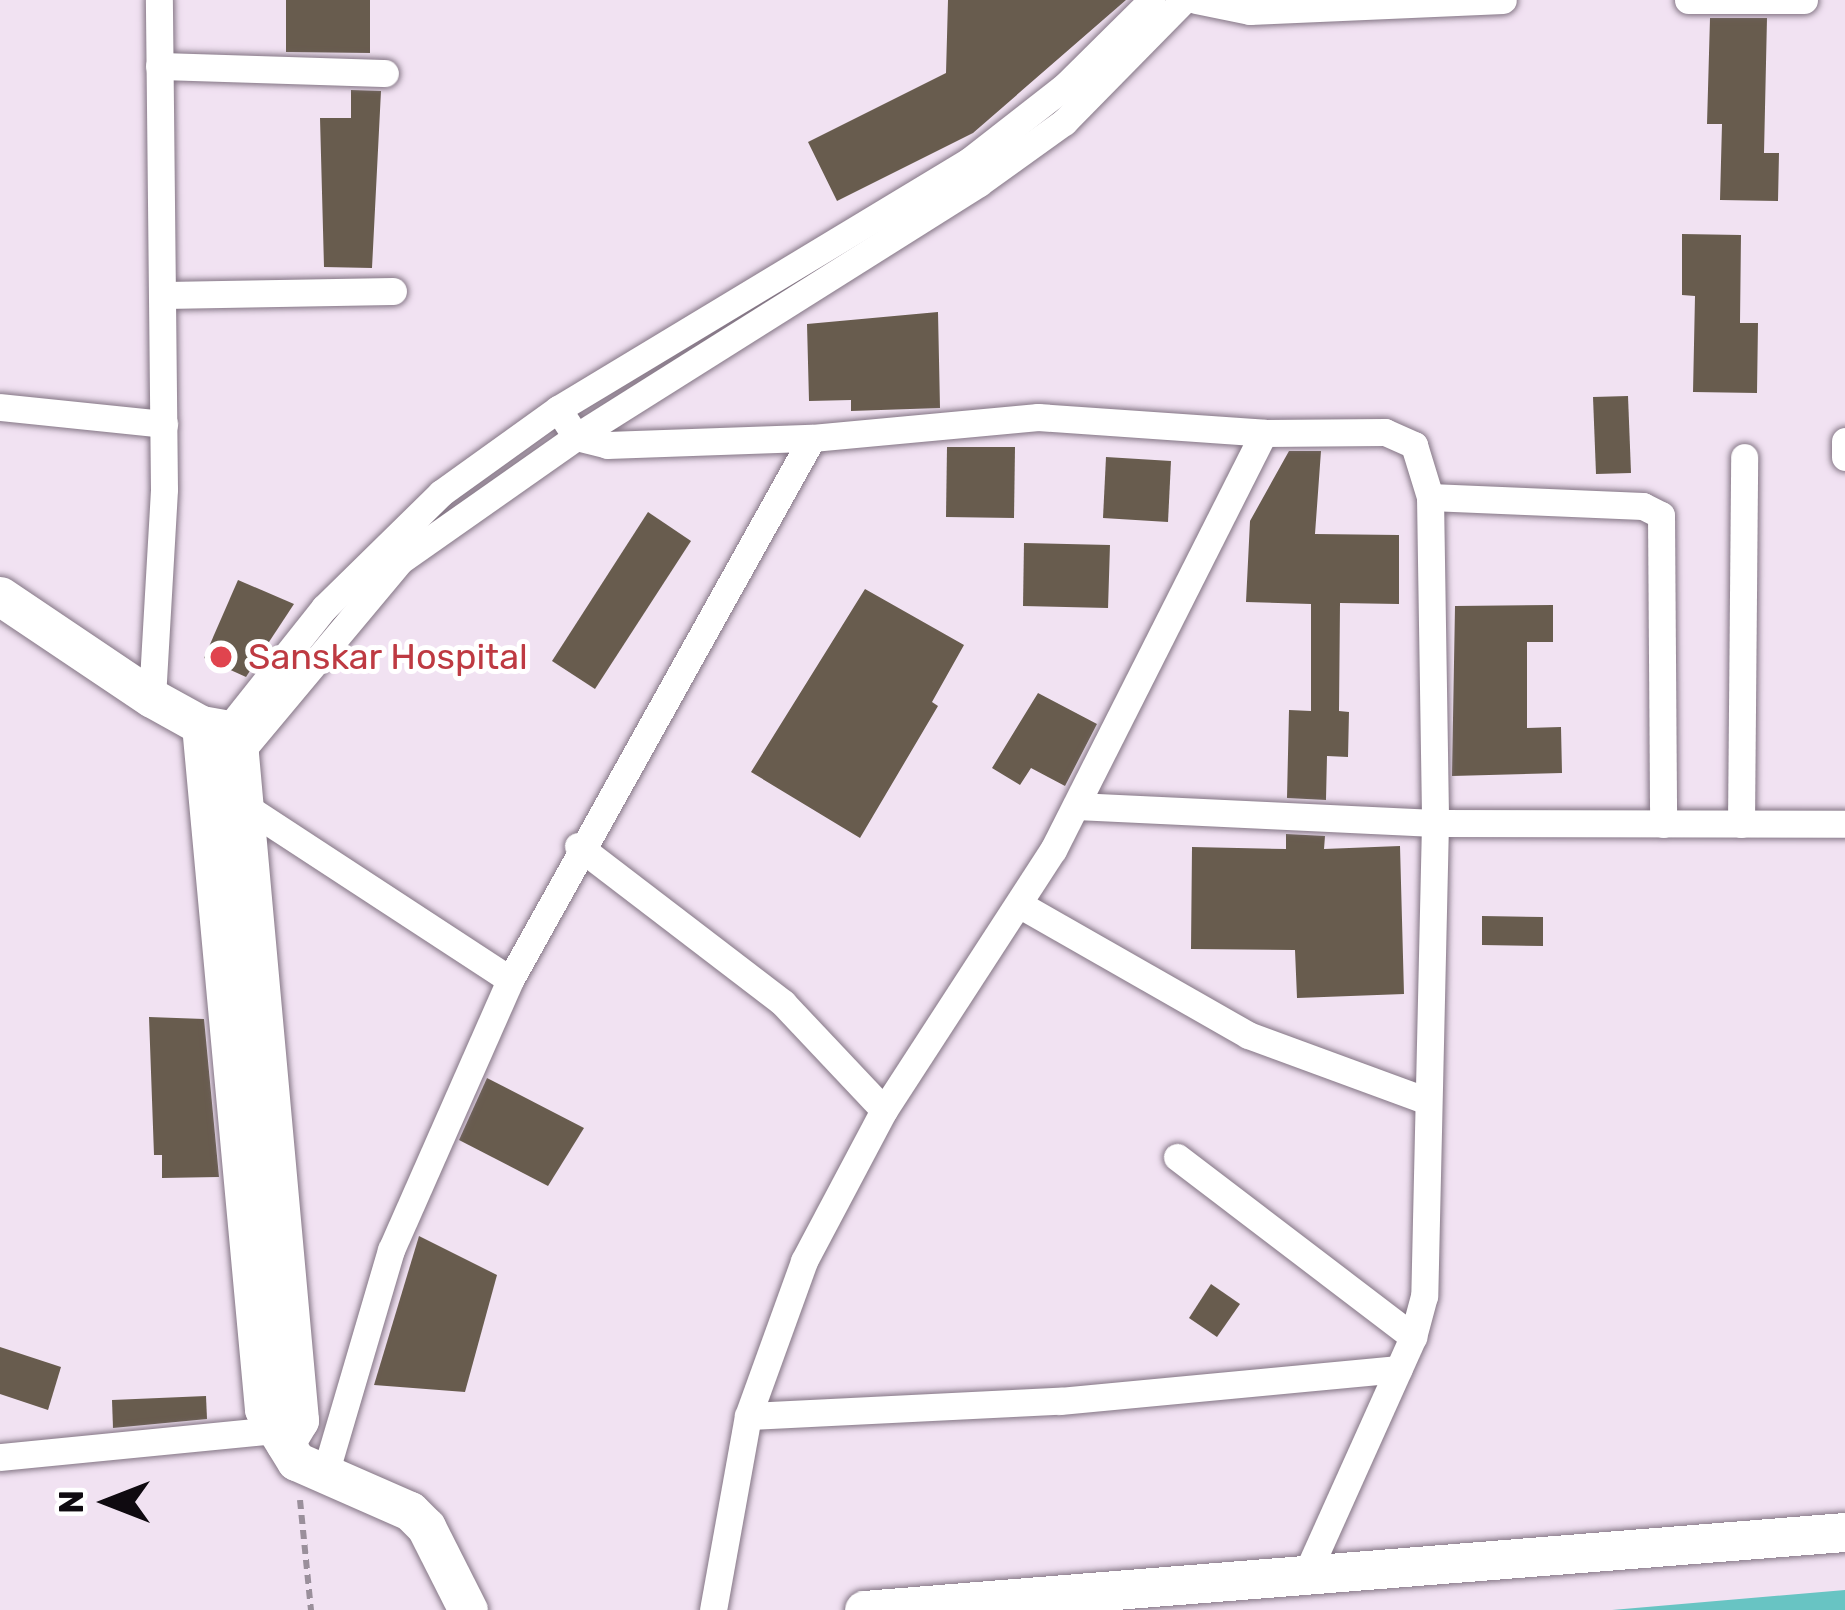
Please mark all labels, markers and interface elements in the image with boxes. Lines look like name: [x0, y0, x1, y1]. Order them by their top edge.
place label: Sanskar Hospital: [248, 635, 529, 679]
marker: Sanskar Hospital: [205, 641, 237, 673]
north arrow: [48, 1442, 168, 1562]
text: N: [52, 1490, 91, 1514]

